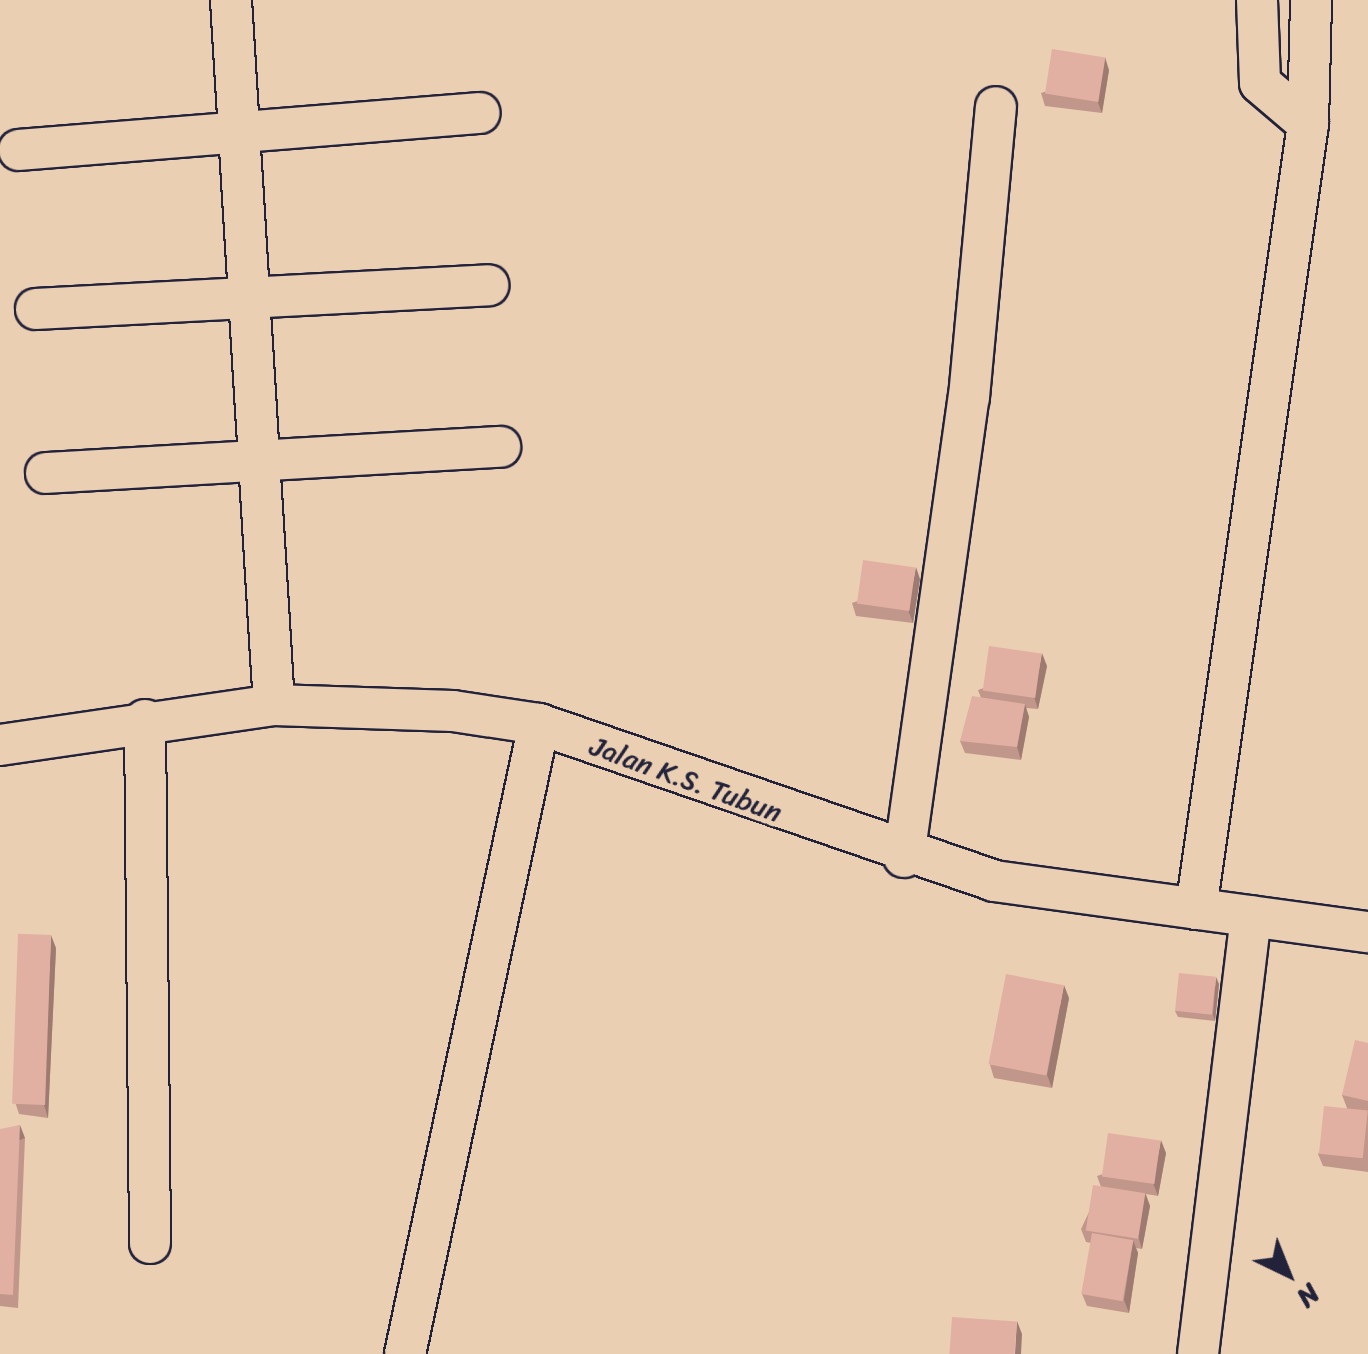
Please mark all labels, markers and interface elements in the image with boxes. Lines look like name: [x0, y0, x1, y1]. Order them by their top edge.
street label: Jalan K.S. Tubun: [584, 728, 788, 830]
north arrow: [1238, 1224, 1338, 1324]
text: N: [1285, 1272, 1333, 1321]

